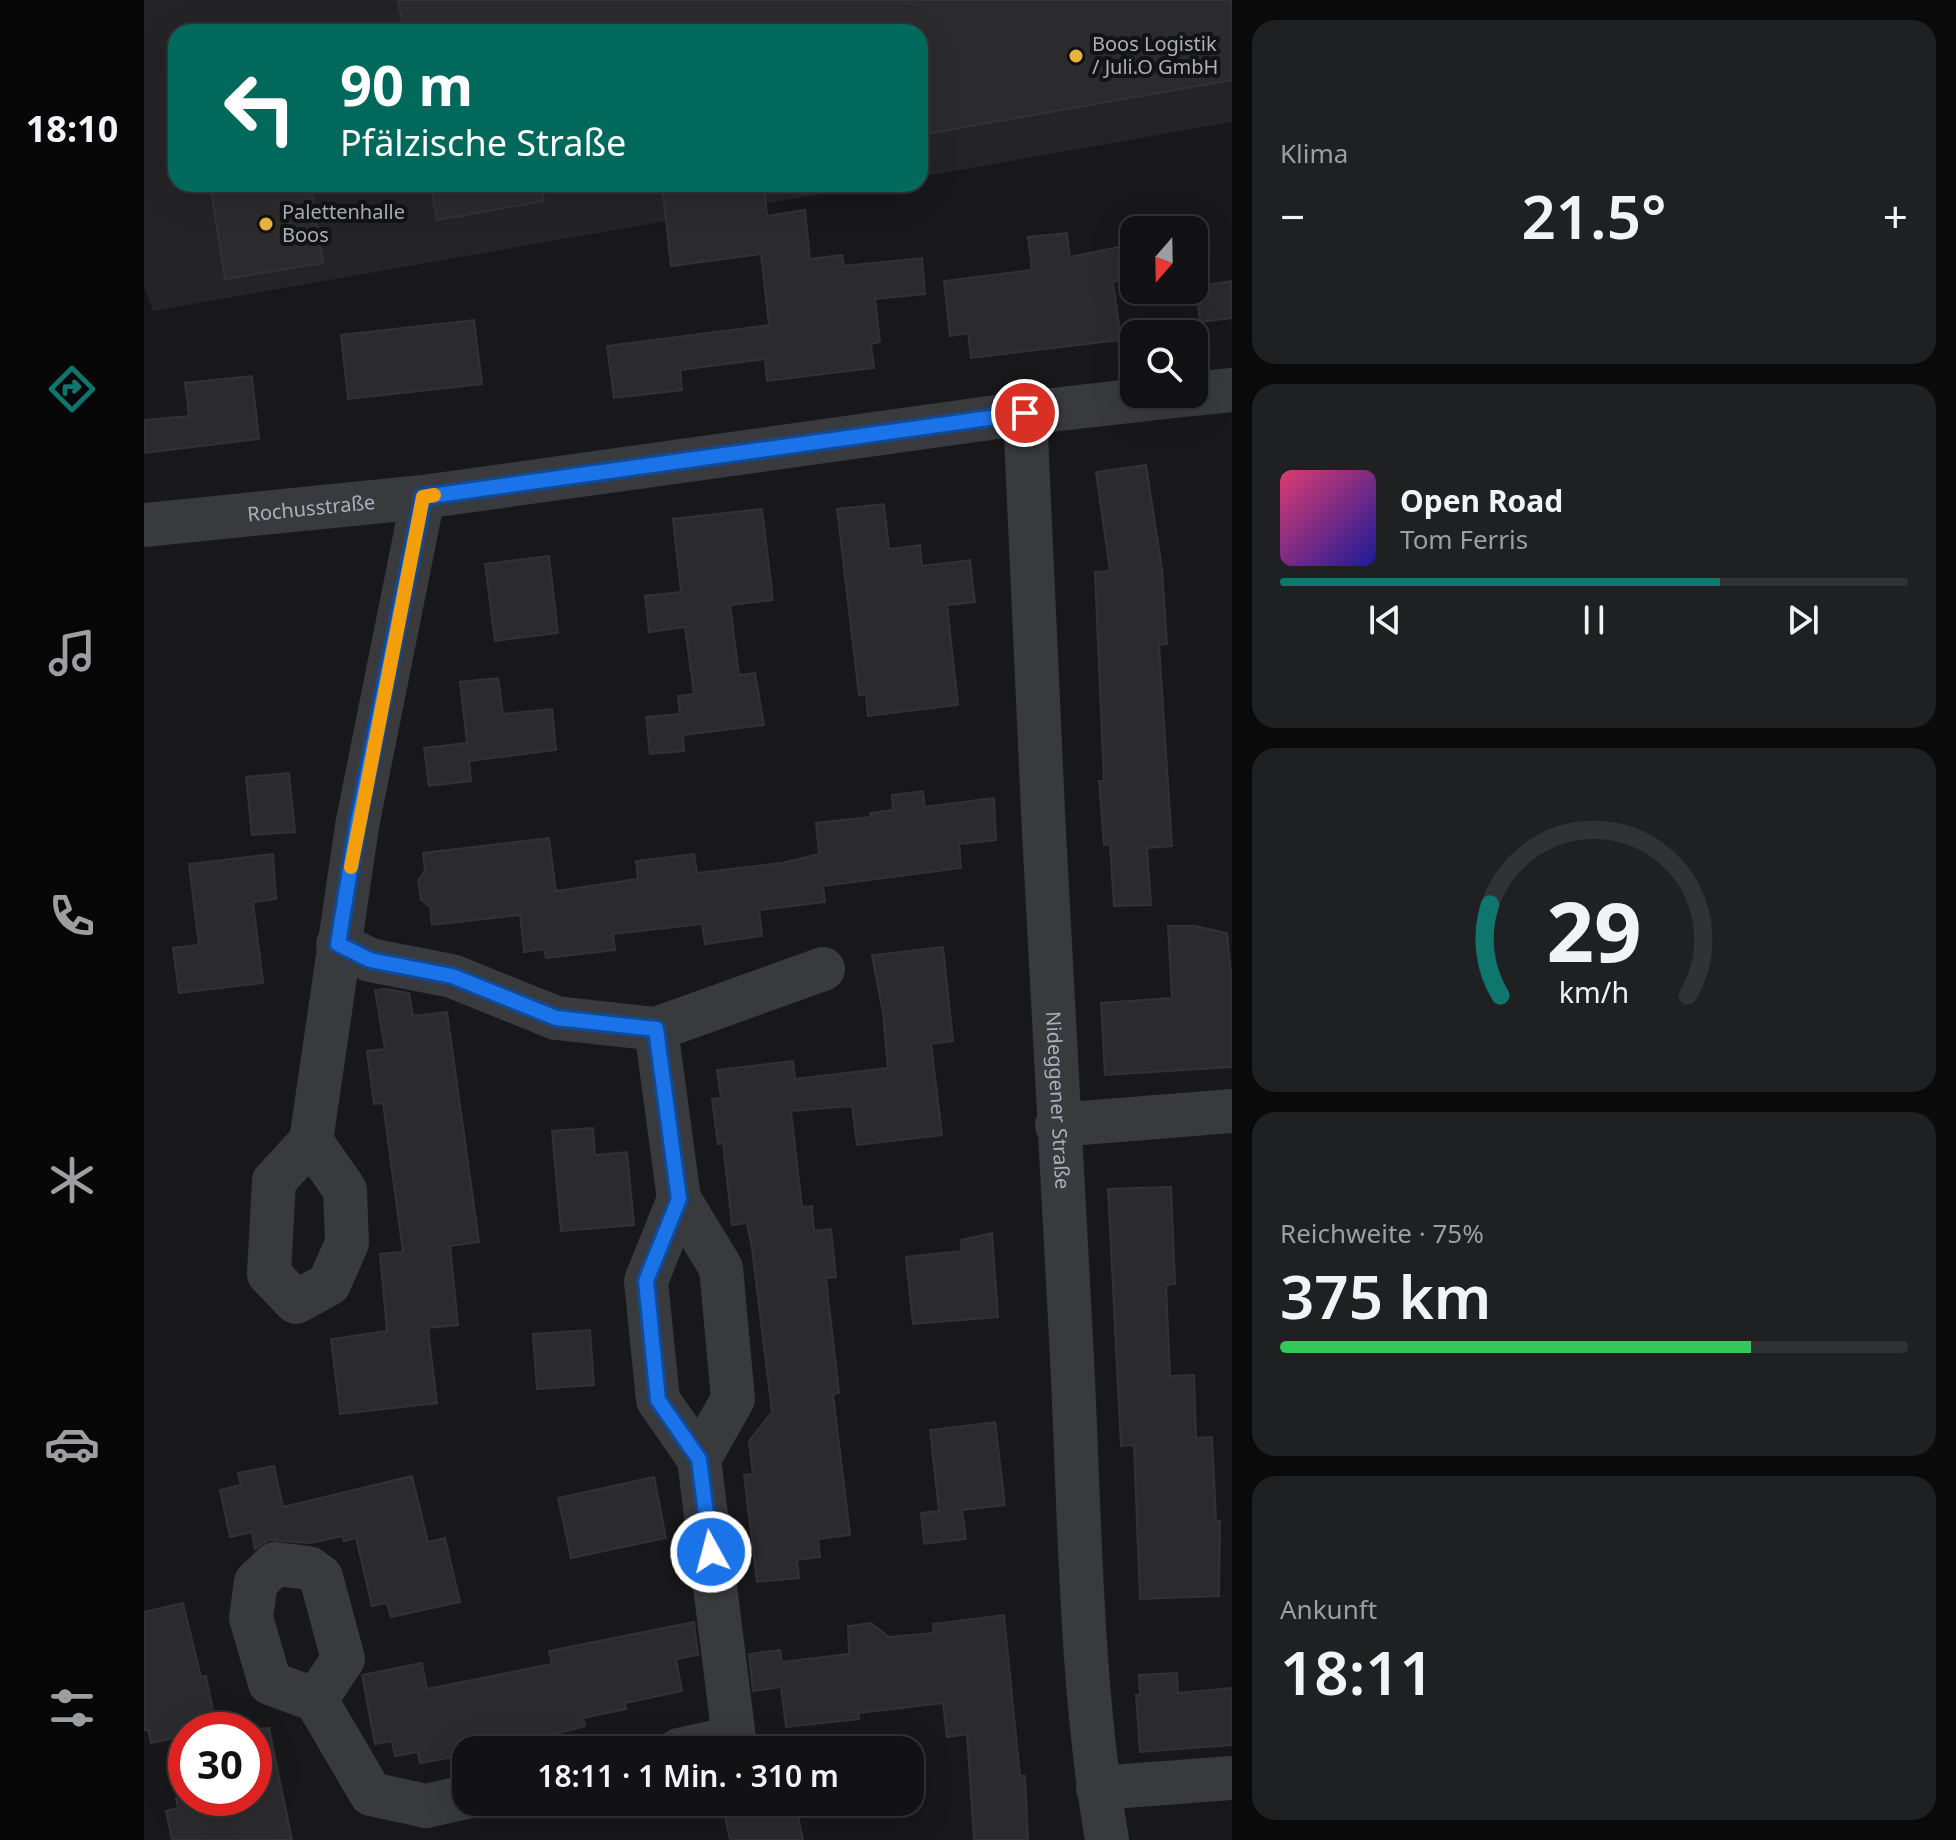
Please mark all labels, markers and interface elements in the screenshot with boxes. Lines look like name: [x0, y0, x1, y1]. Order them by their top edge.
place label: Boos Logistik / Juli.O GmbH: [1092, 30, 1218, 80]
text: 90 m: [340, 46, 473, 122]
marker: Boos Logistik / Juli.O GmbH: [1067, 47, 1085, 65]
icon: left: [208, 56, 312, 160]
text: 18:10: [26, 104, 118, 153]
text: Pfälzische Straße: [340, 118, 626, 167]
text: Klima: [1280, 135, 1348, 171]
text: 21.5°: [1521, 175, 1667, 257]
text: −: [1280, 186, 1305, 246]
text: +: [1883, 186, 1908, 246]
place label: Palettenhalle Boos: [282, 198, 405, 248]
marker: Palettenhalle Boos: [257, 215, 275, 233]
north arrow: [1120, 216, 1208, 304]
map controls: [1120, 216, 1208, 408]
button: search: [1120, 320, 1208, 408]
icon: directions: [44, 361, 100, 417]
pin: [991, 379, 1059, 447]
icon: arrive: [1003, 391, 1047, 435]
text: Open Road: [1400, 480, 1563, 521]
street label: Rochusstraße: [246, 488, 376, 528]
text: Tom Ferris: [1400, 521, 1528, 557]
icon: previous: [1363, 598, 1407, 642]
icon: pause: [1572, 598, 1616, 642]
icon: next: [1781, 598, 1825, 642]
icon: music: [44, 625, 100, 681]
text: 29: [1546, 873, 1642, 986]
icon: phone: [44, 888, 100, 944]
text: km/h: [1559, 972, 1629, 1011]
street label: Nideggener Straße: [1040, 1010, 1076, 1190]
icon: climate: [44, 1152, 100, 1208]
text: Reichweite · 75%: [1280, 1215, 1484, 1251]
text: 375 km: [1280, 1255, 1491, 1337]
icon: car: [44, 1416, 100, 1472]
position arrow: [669, 1510, 753, 1594]
text: Ankunft: [1280, 1591, 1377, 1627]
text: 18:11: [1280, 1631, 1434, 1713]
icon: filters: [44, 1680, 100, 1736]
speed limit sign: 30: [168, 1712, 272, 1816]
text: 18:11 · 1 Min. · 310 m: [537, 1755, 839, 1796]

